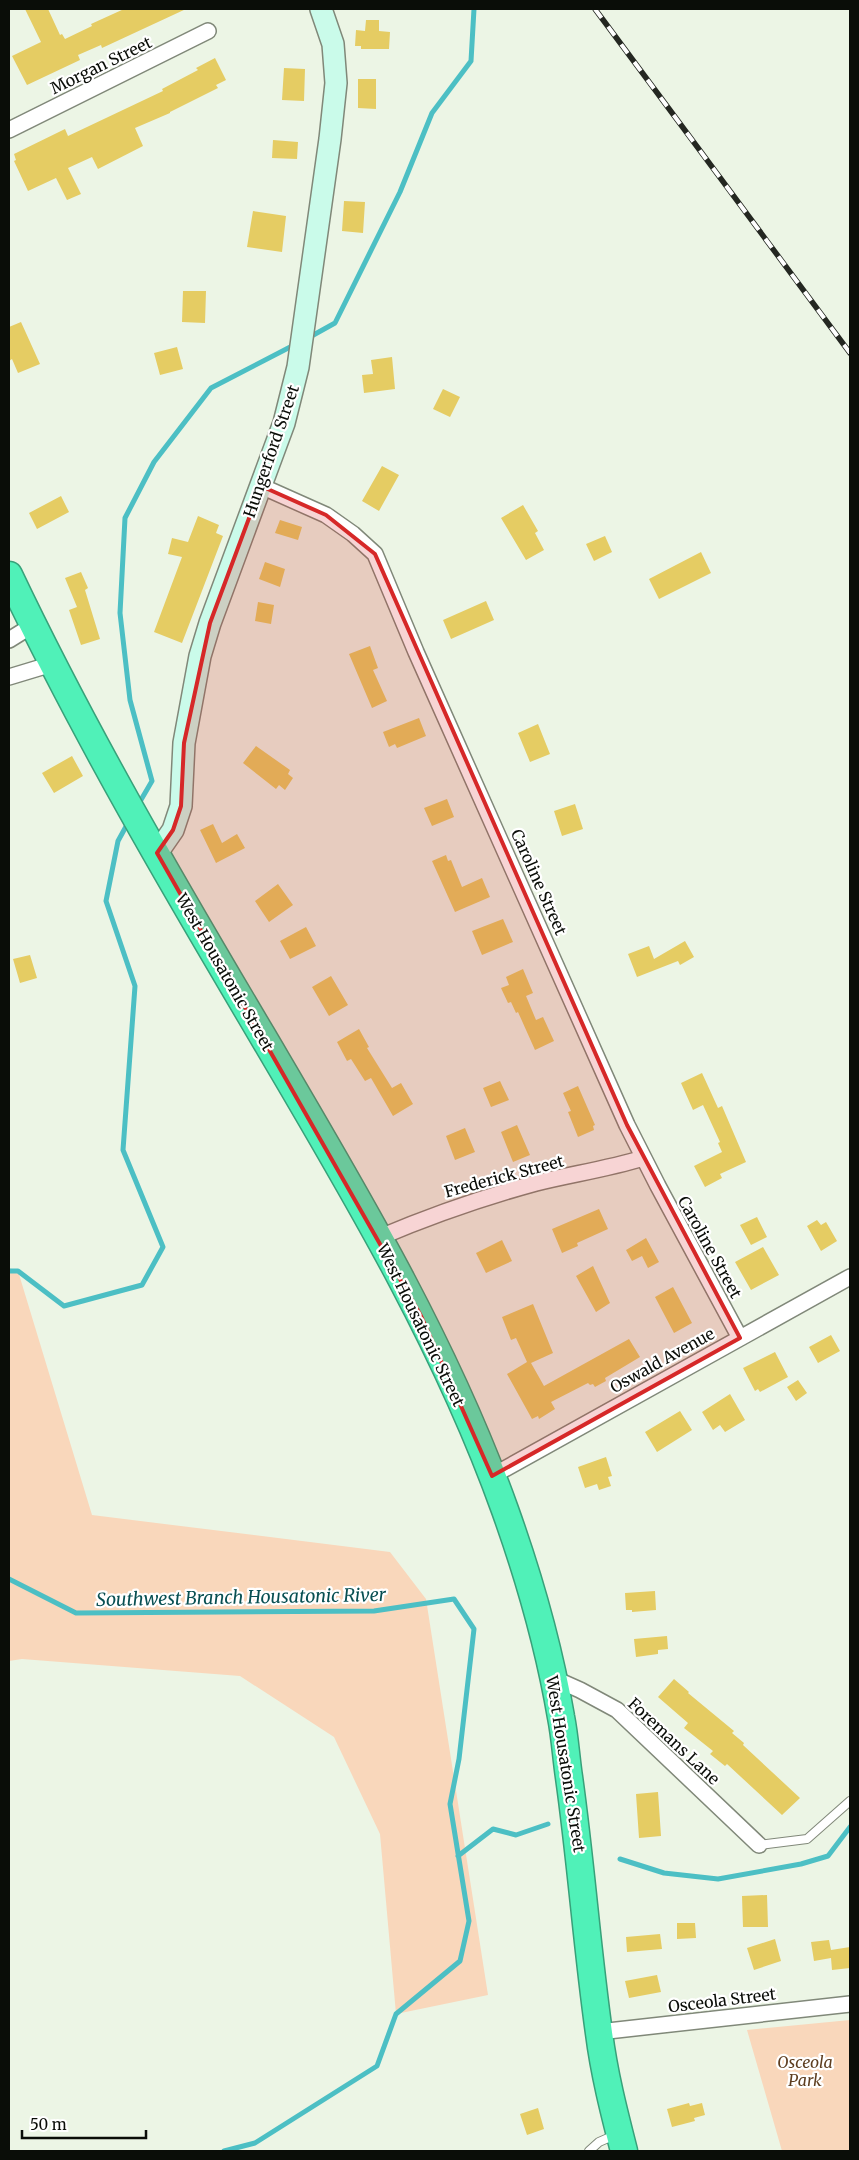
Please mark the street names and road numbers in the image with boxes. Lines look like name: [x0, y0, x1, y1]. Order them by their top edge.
street label: Morgan Street: [47, 32, 156, 98]
street label: Hungerford Street: [239, 381, 303, 520]
street label: Caroline Street: [507, 826, 572, 939]
street label: West Housatonic Street: [171, 889, 279, 1055]
street label: Frederick Street: [442, 1150, 567, 1202]
street label: Caroline Street: [674, 1192, 747, 1302]
street label: West Housatonic Street: [372, 1239, 469, 1410]
street label: Oswald Avenue: [606, 1323, 718, 1397]
street label: West Housatonic Street: [542, 1673, 590, 1855]
street label: Foremans Lane: [624, 1693, 724, 1789]
street label: Osceola Street: [667, 1983, 778, 2017]

